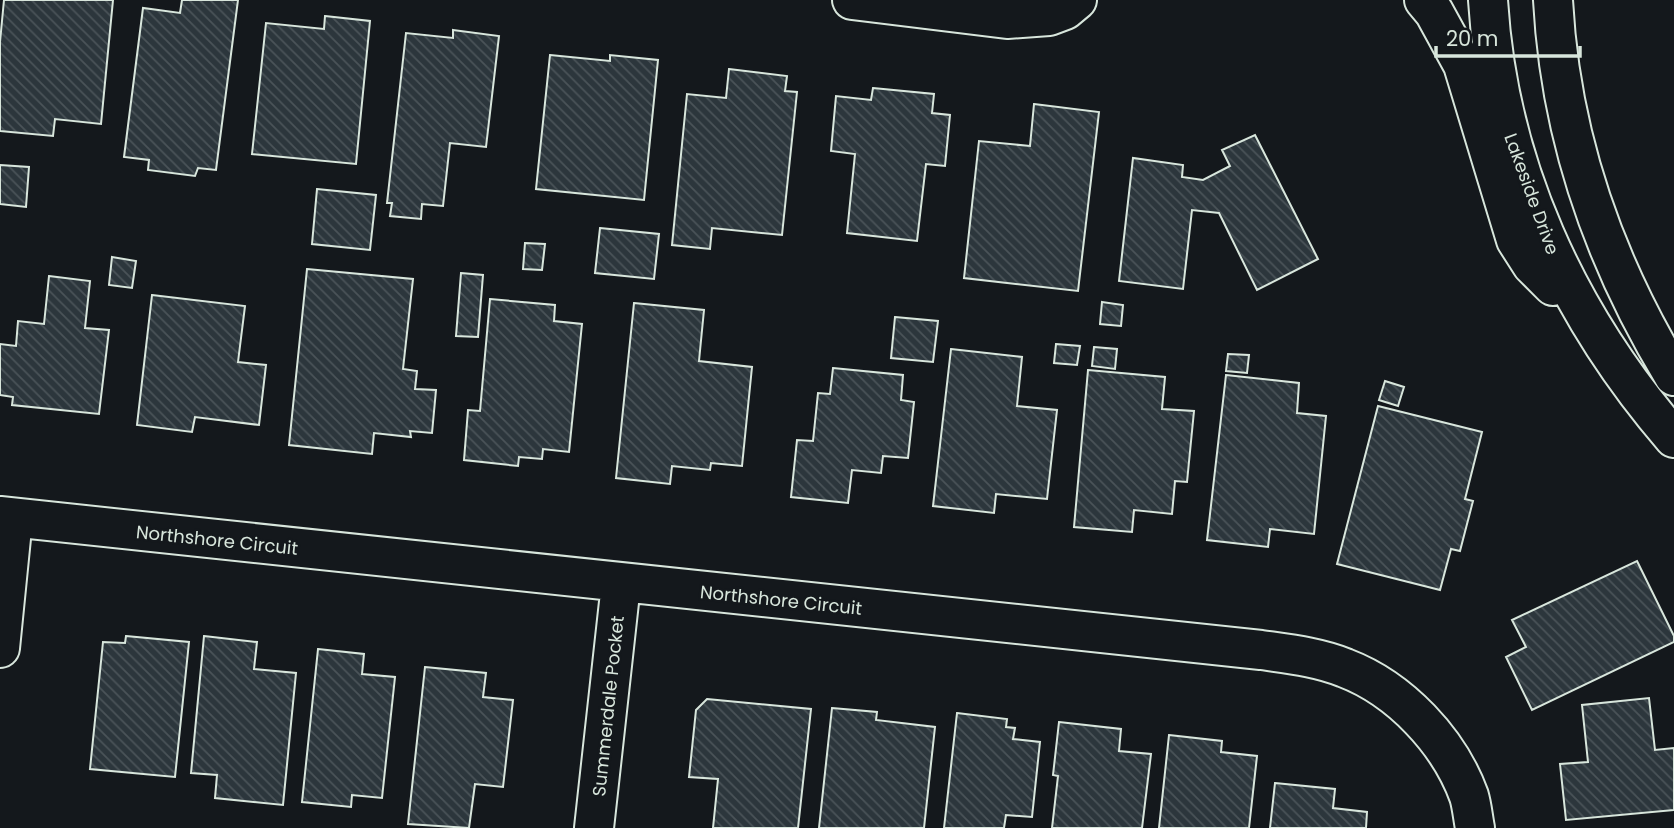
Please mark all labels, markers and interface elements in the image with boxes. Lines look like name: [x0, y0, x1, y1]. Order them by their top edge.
scale bar: [1436, 14, 1580, 58]
text: 20 m: [1446, 24, 1499, 53]
street label: Lakeside Drive: [1498, 130, 1566, 258]
street label: Northshore Circuit: [135, 519, 299, 561]
street label: Northshore Circuit: [699, 579, 863, 621]
street label: Summerdale Pocket: [586, 614, 630, 798]

